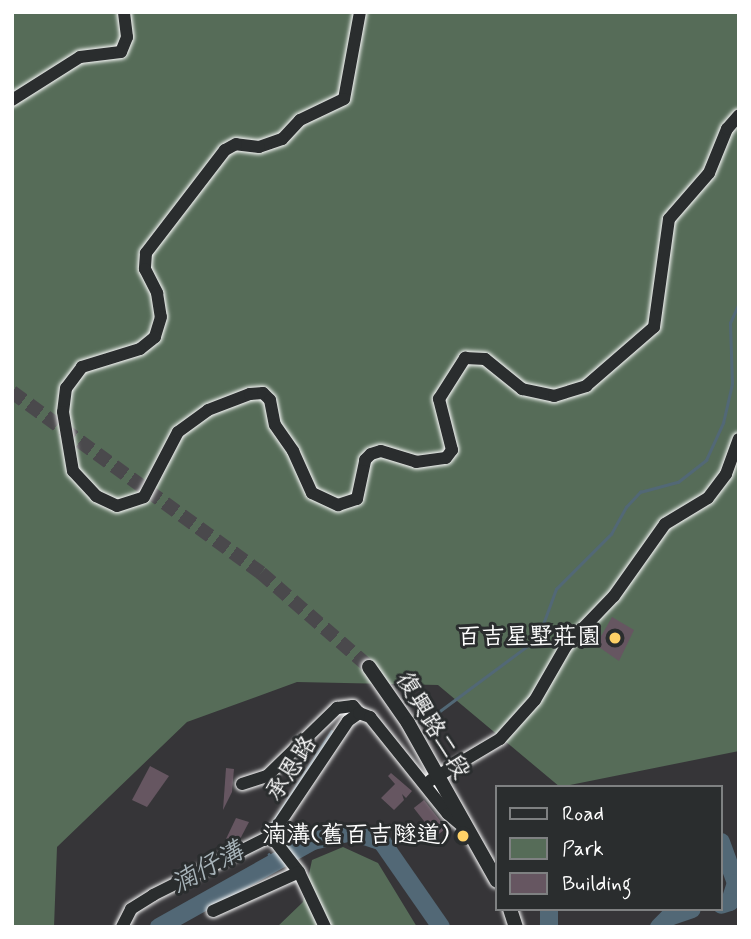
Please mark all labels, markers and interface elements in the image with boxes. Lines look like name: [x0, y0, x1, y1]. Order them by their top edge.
place label: 百吉星墅莊園: [457, 624, 601, 652]
marker: 百吉星墅莊園: [607, 630, 623, 646]
street label: 復興路二段: [389, 667, 475, 785]
street label: 承恩路: [260, 731, 324, 807]
legend: [496, 785, 723, 911]
text: Road: [562, 800, 604, 828]
place label: 湳溝(舊百吉隧道): [262, 822, 449, 850]
marker: 湳溝(舊百吉隧道): [455, 828, 471, 844]
text: Park: [562, 835, 604, 863]
water label: 湳仔溝: [166, 836, 250, 902]
text: Building: [562, 870, 632, 898]

